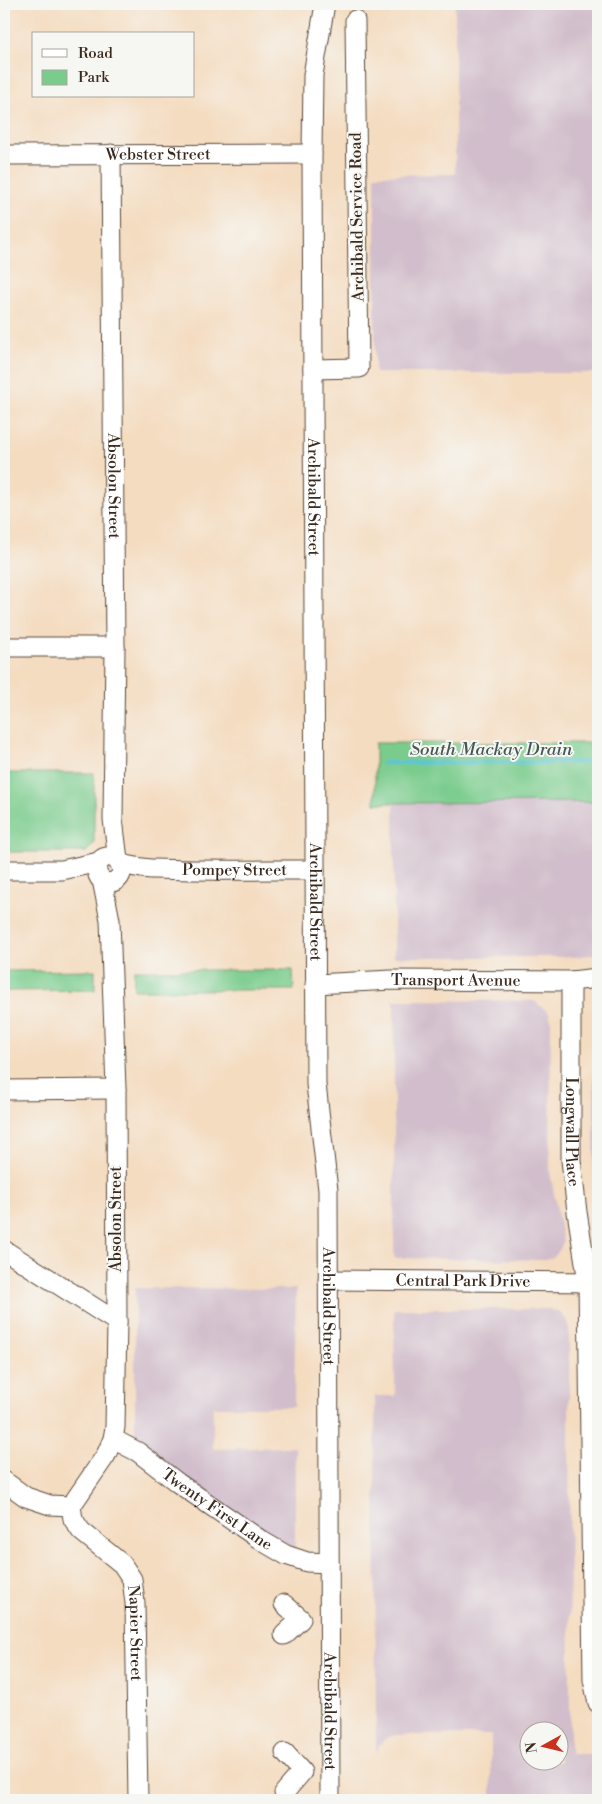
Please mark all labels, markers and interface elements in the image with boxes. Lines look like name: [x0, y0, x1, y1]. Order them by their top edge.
legend: [32, 32, 195, 98]
text: Road: [78, 44, 113, 63]
text: Park: [78, 68, 110, 87]
street label: Archibald Service Road: [346, 132, 368, 303]
street label: Webster Street: [104, 144, 211, 165]
street label: Absolon Street: [103, 432, 124, 539]
street label: Archibald Street: [303, 437, 324, 557]
water label: South Mackay Drain: [410, 738, 573, 761]
street label: Archibald Street: [305, 842, 325, 962]
street label: Pompey Street: [182, 860, 287, 880]
street label: Transport Avenue: [391, 970, 521, 991]
street label: Longwall Place: [561, 1077, 584, 1188]
street label: Absolon Street: [106, 1166, 126, 1273]
street label: Archibald Street: [318, 1246, 339, 1366]
street label: Central Park Drive: [396, 1271, 530, 1291]
street label: Twenty First Lane: [158, 1464, 276, 1555]
street label: Napier Street: [123, 1584, 146, 1682]
street label: Archibald Street: [320, 1651, 340, 1771]
north arrow: [520, 1722, 570, 1772]
text: N: [522, 1741, 542, 1754]

